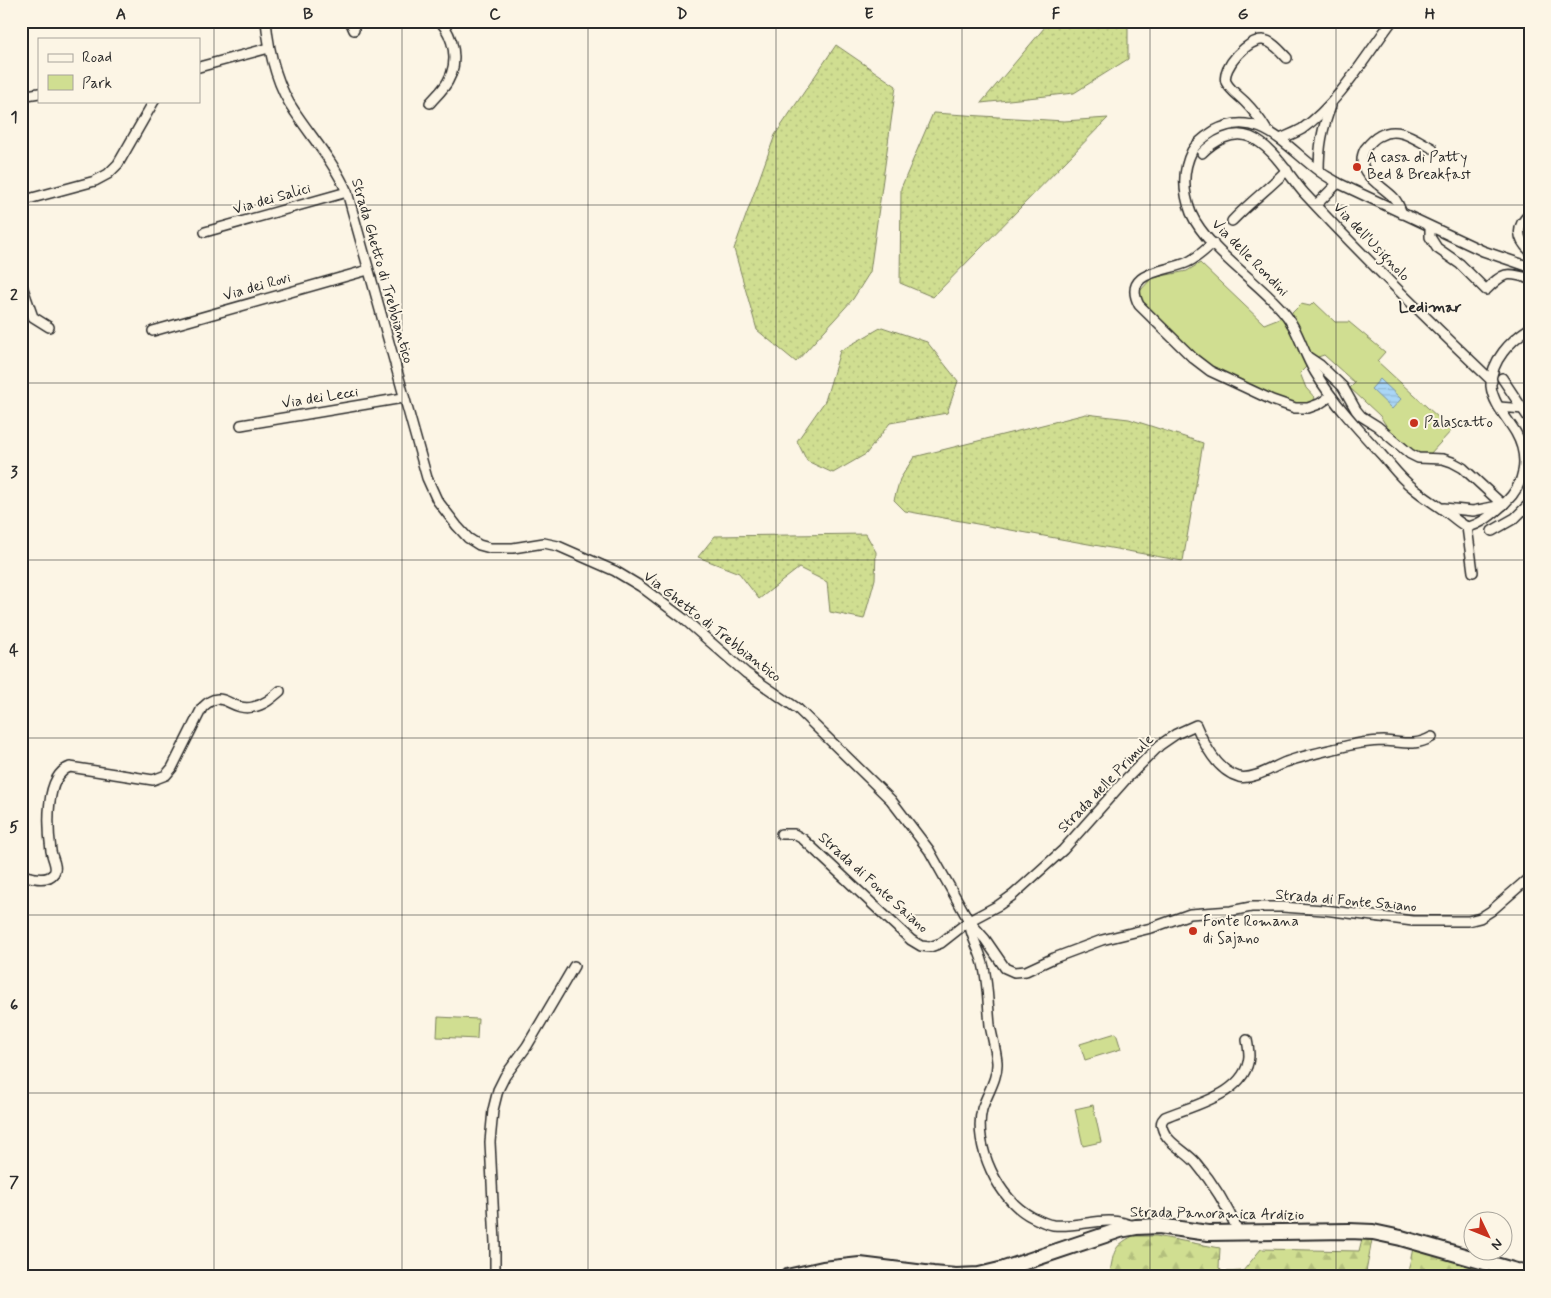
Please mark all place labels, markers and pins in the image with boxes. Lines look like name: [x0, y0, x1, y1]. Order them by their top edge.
place label: A casa di Patty Bed & Breakfast: [1367, 148, 1471, 185]
marker: A casa di Patty Bed & Breakfast: [1351, 161, 1363, 173]
place label: Palascatto: [1424, 413, 1493, 433]
marker: Palascatto: [1408, 417, 1420, 429]
place label: Fonte Romana di Sajano: [1203, 912, 1299, 949]
marker: Fonte Romana di Sajano: [1187, 925, 1199, 937]

